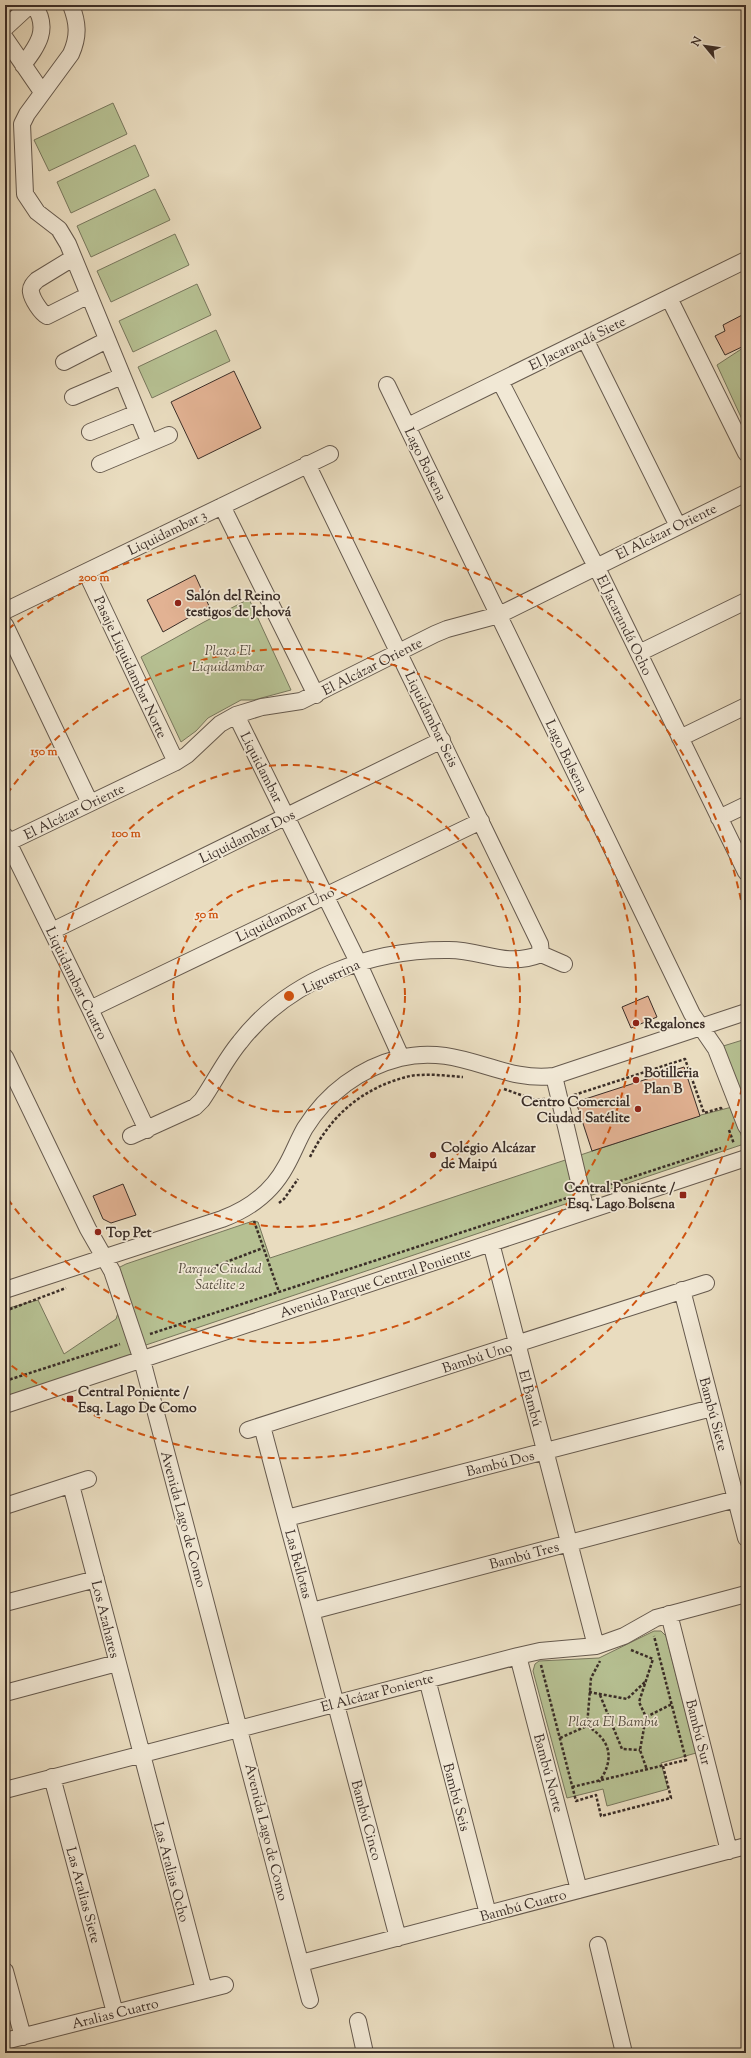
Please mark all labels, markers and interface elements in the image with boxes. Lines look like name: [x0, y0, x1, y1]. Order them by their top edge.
north arrow: [685, 26, 725, 66]
text: N: [688, 34, 706, 50]
street label: El Jacarandá Siete: [526, 313, 630, 377]
street label: Lago Bolsena: [398, 425, 451, 505]
street label: El Alcázar Oriente: [613, 500, 721, 566]
street label: Liquidambar 3: [125, 506, 211, 562]
text: 200 m: [79, 569, 109, 587]
street label: El Jacarandá Ocho: [590, 572, 656, 680]
place label: Salón del Reino testigos de Jehová: [186, 587, 292, 623]
street label: Pasaje Liquidambar Norte: [87, 594, 171, 742]
marker: Salón del Reino testigos de Jehová: [173, 598, 183, 608]
street label: El Alcázar Oriente: [319, 634, 427, 702]
park label: Plaza El Liquidambar: [191, 642, 265, 678]
street label: Liquidambar Seis: [398, 669, 462, 771]
street label: Lago Bolsena: [539, 717, 592, 797]
street label: Liquidambar: [234, 729, 287, 807]
text: 150 m: [29, 743, 58, 761]
street label: El Alcázar Oriente: [21, 780, 129, 846]
street label: Liquidambar Dos: [197, 806, 299, 870]
text: 100 m: [110, 825, 141, 843]
street label: Liquidambar Uno: [233, 883, 339, 948]
text: 50 m: [195, 906, 219, 924]
street label: Liquidambar Cuatro: [39, 924, 111, 1044]
street label: Ligustrina: [300, 956, 364, 1000]
centre of rings: [282, 989, 296, 1003]
place label: Regalones: [644, 1015, 706, 1035]
marker: Regalones: [631, 1018, 641, 1028]
place label: Botilleria Plan B: [644, 1064, 700, 1100]
marker: Botilleria Plan B: [631, 1075, 641, 1085]
place label: Centro Comercial Ciudad Satélite: [521, 1093, 630, 1129]
marker: Centro Comercial Ciudad Satélite: [633, 1104, 643, 1114]
place label: Colegio Alcázar de Maipú: [441, 1139, 537, 1175]
marker: Colegio Alcázar de Maipú: [428, 1150, 438, 1160]
place label: Central Poniente / Esq. Lago Bolsena: [564, 1179, 676, 1215]
marker: Central Poniente / Esq. Lago Bolsena: [678, 1190, 688, 1200]
place label: Top Pet: [106, 1224, 152, 1244]
marker: Top Pet: [93, 1227, 103, 1237]
street label: Avenida Parque Central Poniente: [277, 1243, 474, 1324]
park label: Parque Ciudad Satélite 2: [178, 1260, 262, 1296]
street label: Bambú Uno: [440, 1338, 516, 1380]
street label: El Bambú: [512, 1368, 546, 1429]
street label: Bambú Siete: [693, 1375, 731, 1454]
place label: Central Poniente / Esq. Lago De Como: [78, 1383, 197, 1419]
marker: Central Poniente / Esq. Lago De Como: [65, 1394, 75, 1404]
street label: Bambú Dos: [464, 1447, 537, 1483]
street label: Avenida Lago de Como: [154, 1449, 210, 1590]
street label: Las Bellotas: [278, 1528, 316, 1601]
street label: Bambú Tres: [487, 1538, 562, 1576]
street label: Los Azahares: [85, 1579, 123, 1660]
street label: El Alcázar Poniente: [319, 1669, 436, 1719]
street label: Bambú Sur: [679, 1698, 715, 1768]
park label: Plaza El Bambú: [568, 1713, 659, 1733]
street label: Bambú Norte: [527, 1732, 567, 1815]
street label: Bambú Seis: [436, 1761, 474, 1834]
street label: Avenida Lago de Como: [238, 1762, 292, 1903]
street label: Bambú Cinco: [345, 1778, 386, 1863]
street label: Las Aralias Ocho: [147, 1820, 193, 1925]
street label: Las Aralias Siete: [60, 1845, 105, 1946]
street label: Bambú Cuatro: [478, 1886, 569, 1928]
street label: Aralias Cuatro: [70, 1994, 161, 2035]

